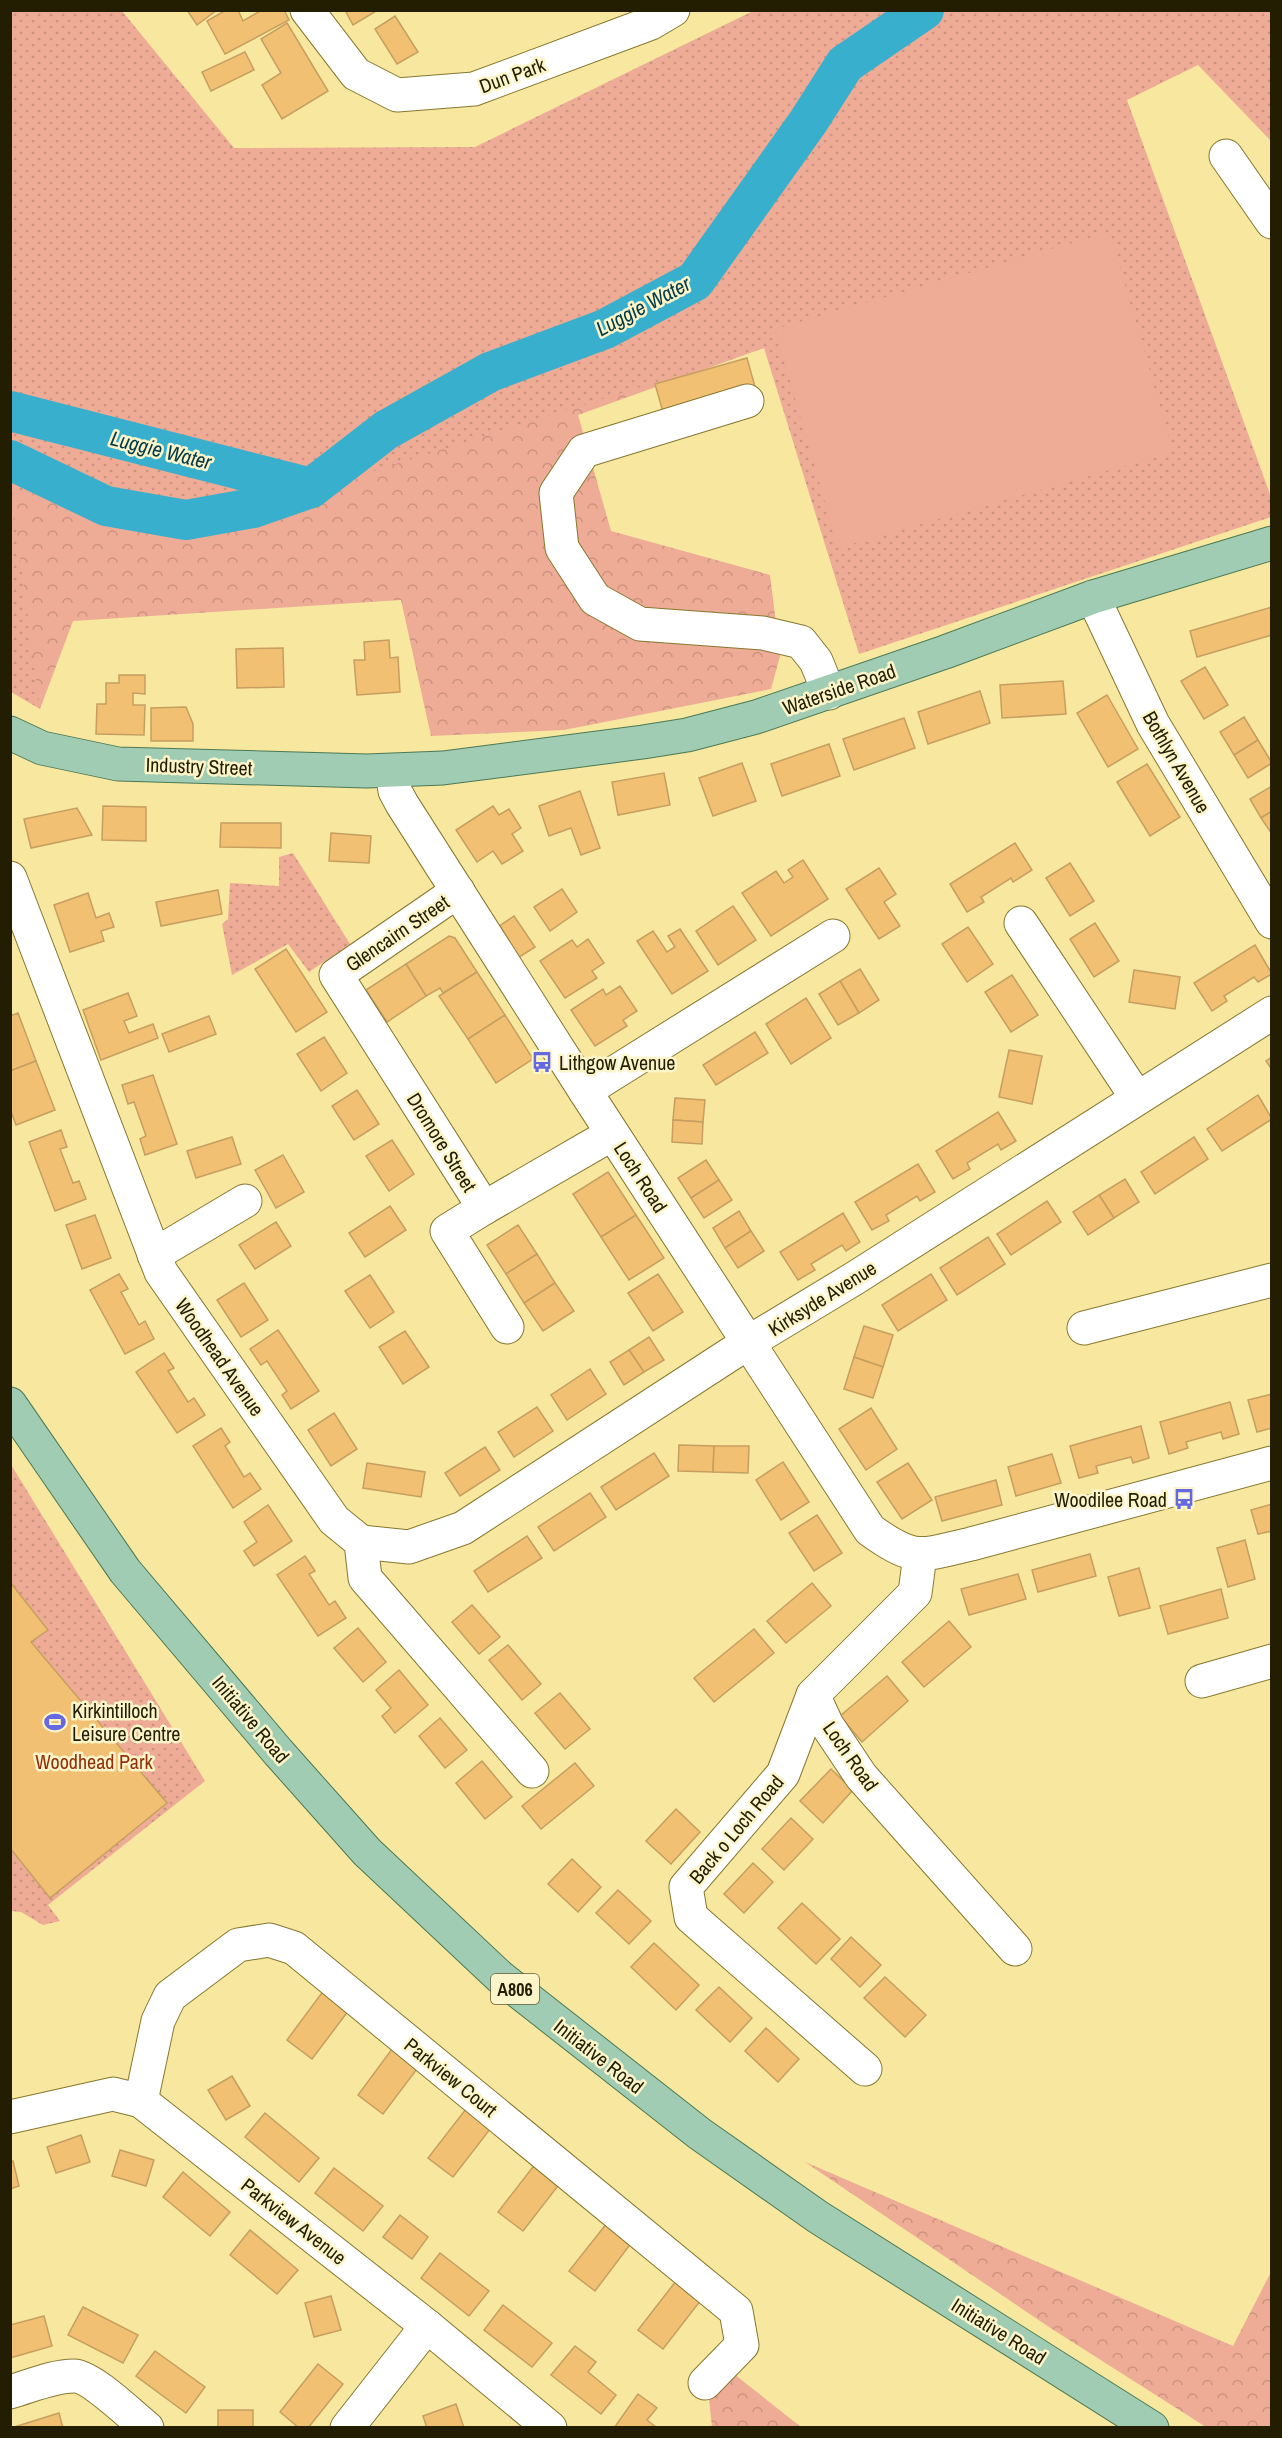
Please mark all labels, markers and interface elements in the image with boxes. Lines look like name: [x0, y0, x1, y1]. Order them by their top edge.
street label: Dun Park: [475, 50, 549, 99]
water label: Luggie Water: [591, 268, 696, 343]
water label: Luggie Water: [108, 423, 216, 477]
street label: Waterside Road: [779, 657, 899, 721]
street label: Bothlyn Avenue: [1137, 706, 1217, 818]
street label: Industry Street: [145, 751, 253, 781]
street label: Glencairn Street: [340, 888, 454, 978]
place label: Lithgow Avenue: [559, 1049, 675, 1076]
bus stop icon: Lithgow Avenue: [530, 1050, 554, 1074]
street label: Dromore Street: [401, 1087, 483, 1197]
street label: Loch Road: [608, 1136, 674, 1218]
street label: Kirksyde Avenue: [763, 1254, 881, 1342]
street label: Woodhead Avenue: [169, 1293, 271, 1421]
place label: Woodilee Road: [1054, 1486, 1167, 1513]
bus stop icon: Woodilee Road: [1172, 1487, 1196, 1511]
street label: Initiative Road: [206, 1669, 296, 1769]
place label: Kirkintilloch Leisure Centre: [72, 1697, 180, 1747]
sports icon: Kirkintilloch Leisure Centre: [43, 1710, 67, 1734]
street label: Loch Road: [817, 1716, 885, 1796]
park label: Woodhead Park: [35, 1748, 153, 1775]
street label: Back o Loch Road: [683, 1769, 789, 1889]
road number: A806: [491, 1974, 539, 2004]
street label: Initiative Road: [549, 2013, 649, 2099]
street label: Parkview Court: [399, 2031, 503, 2123]
street label: Parkview Avenue: [236, 2171, 352, 2271]
street label: Initiative Road: [947, 2291, 1051, 2371]

